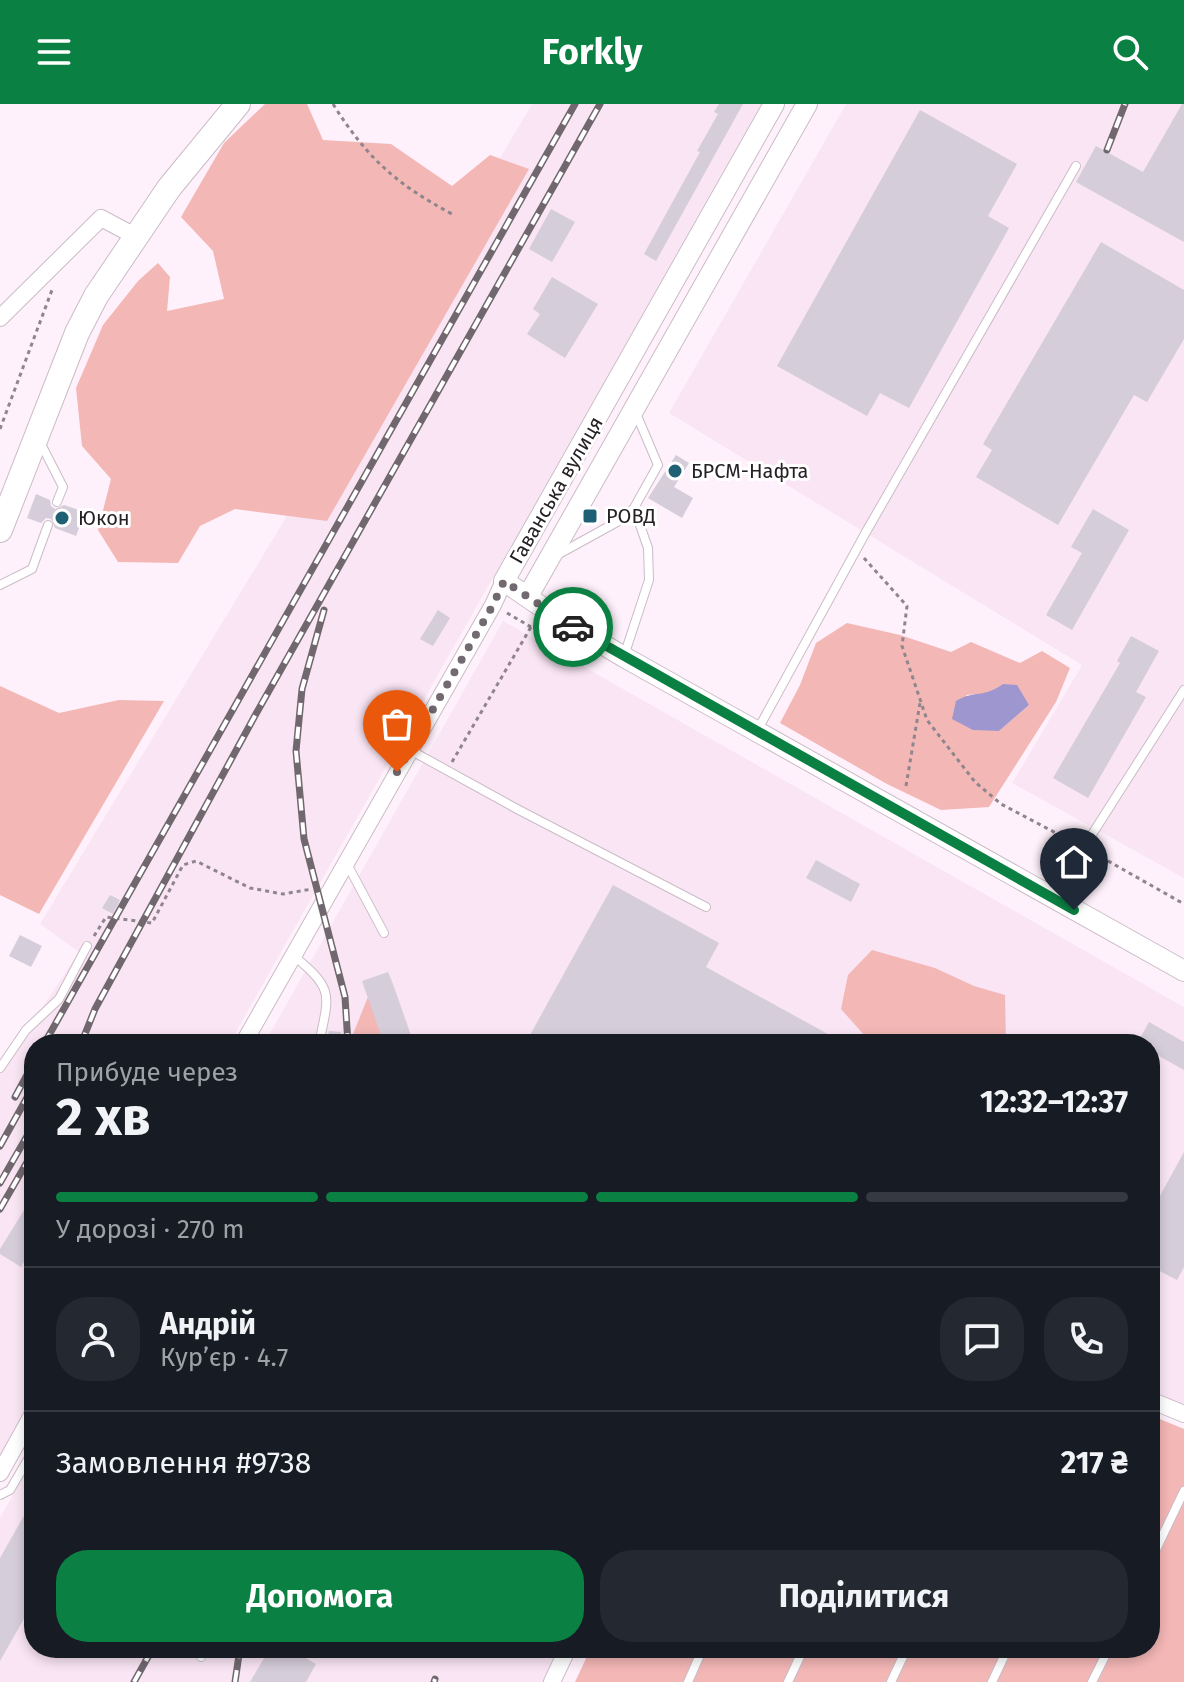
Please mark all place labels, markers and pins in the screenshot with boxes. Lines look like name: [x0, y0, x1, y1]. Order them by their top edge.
place label: БРСМ-Нафта: [691, 459, 808, 483]
marker: БРСМ-Нафта: [666, 462, 684, 480]
place label: РОВД: [606, 504, 656, 528]
place label: Юкон: [78, 506, 130, 530]
marker: РОВД: [581, 507, 599, 525]
marker: Юкон: [53, 509, 71, 527]
pin: [363, 690, 431, 772]
pin: [1040, 828, 1108, 910]

